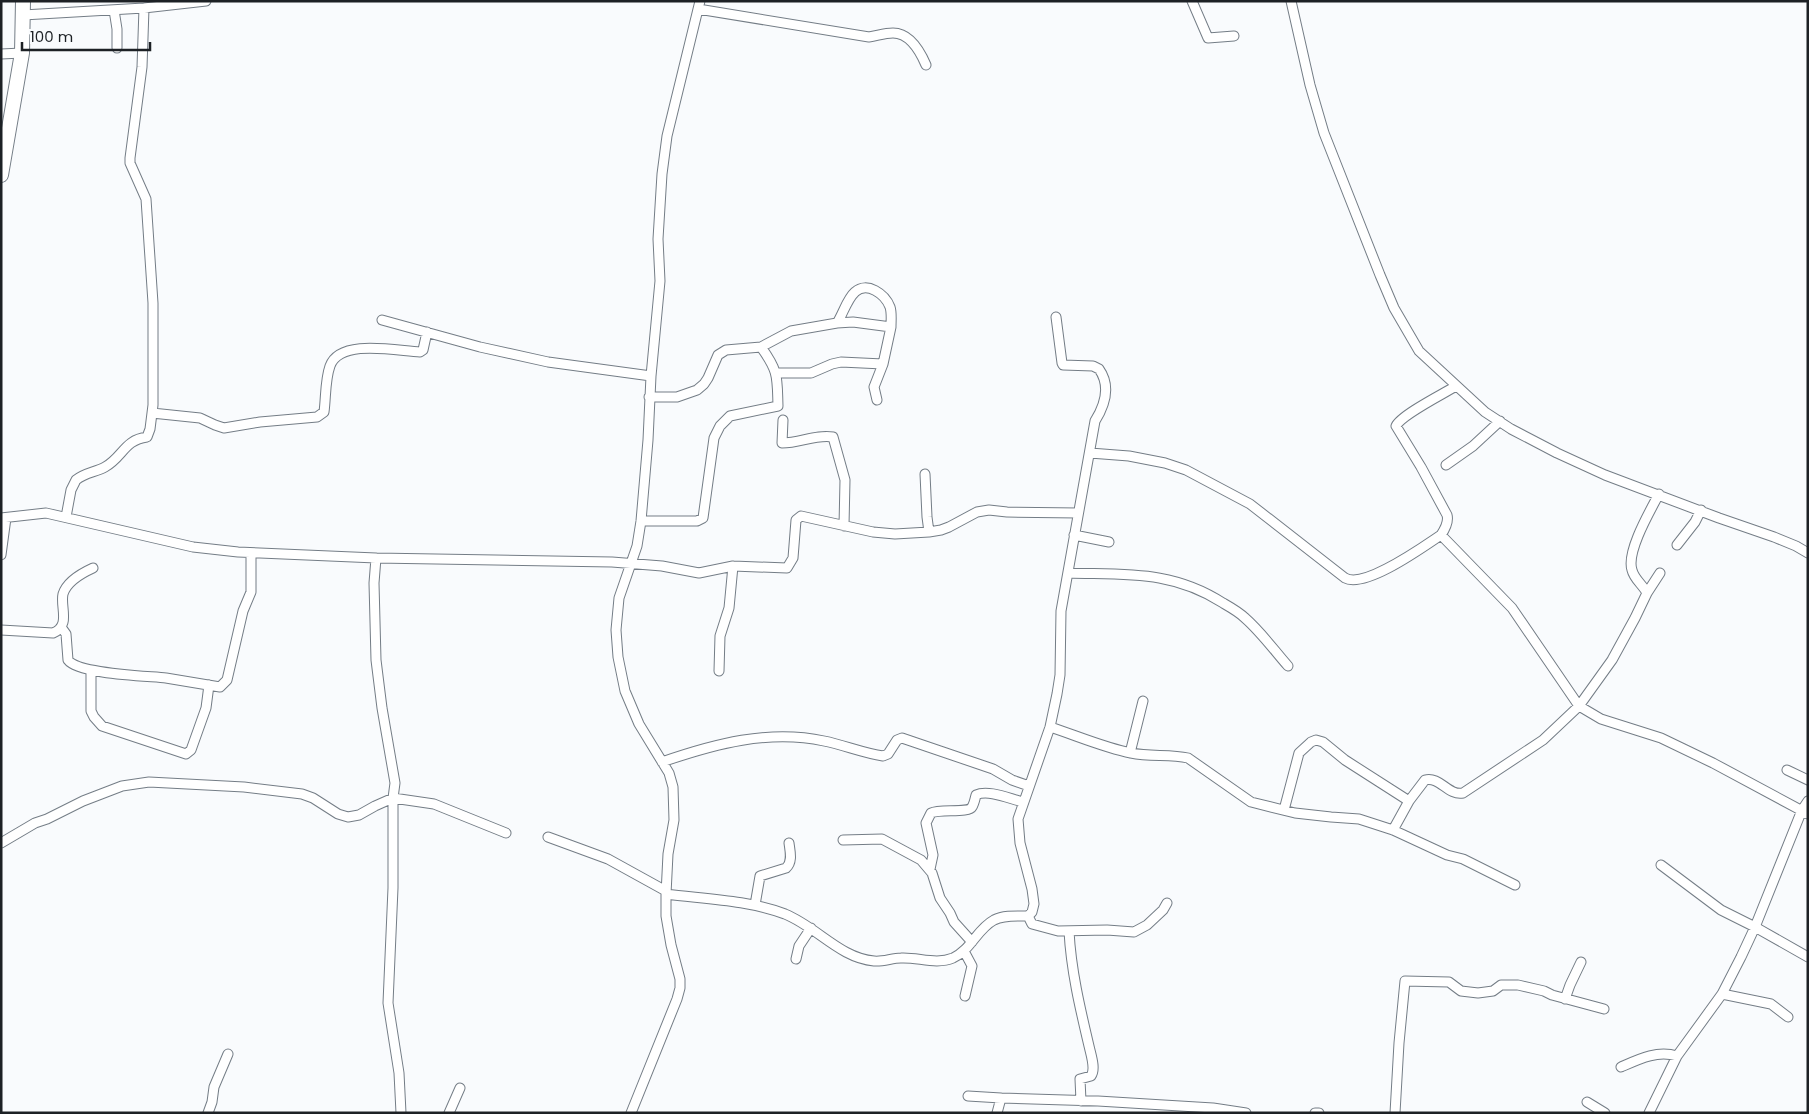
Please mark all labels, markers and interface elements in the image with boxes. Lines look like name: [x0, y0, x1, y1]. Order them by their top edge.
scale bar: [22, 20, 150, 52]
text: 100 m: [30, 26, 73, 47]

